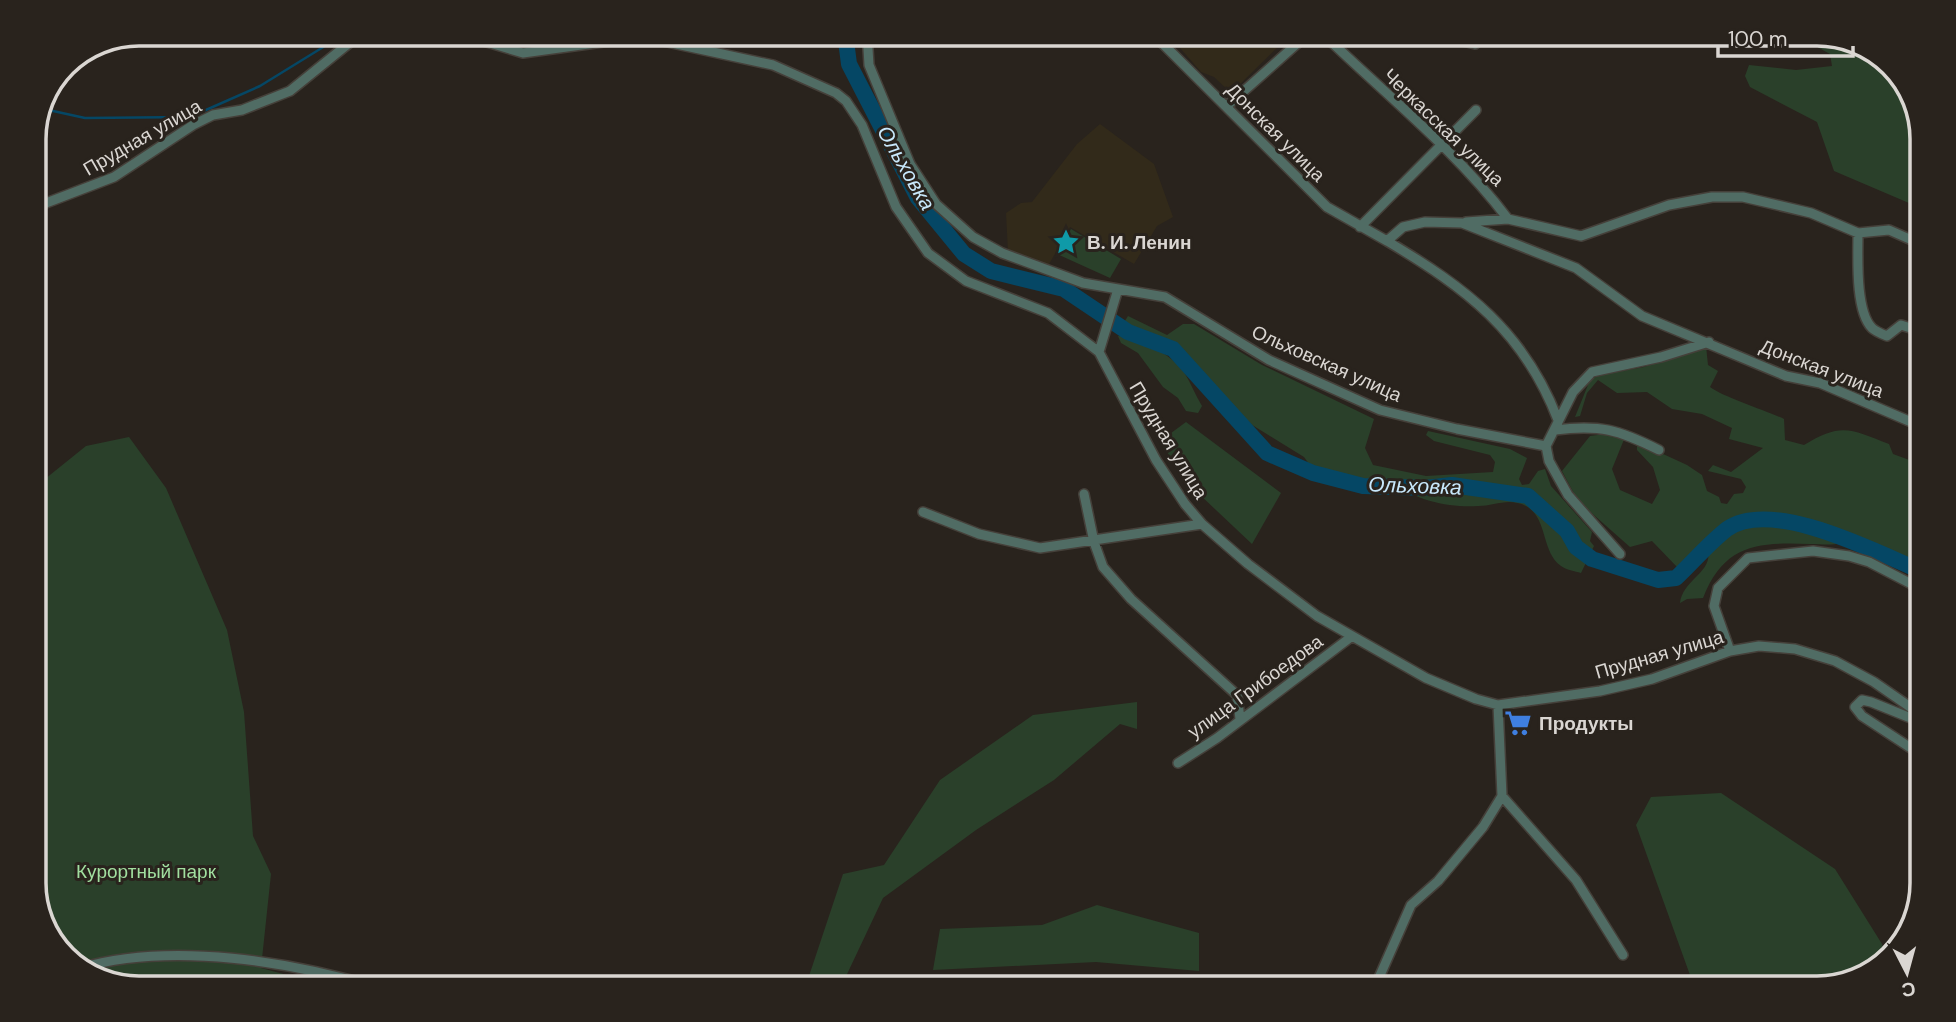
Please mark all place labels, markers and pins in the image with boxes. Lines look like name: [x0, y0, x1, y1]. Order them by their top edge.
place icon: В. И. Ленин: [1051, 227, 1081, 257]
place label: В. И. Ленин: [1087, 230, 1191, 255]
supermarket icon: Продукты: [1503, 708, 1533, 738]
place label: Продукты: [1539, 711, 1634, 736]

